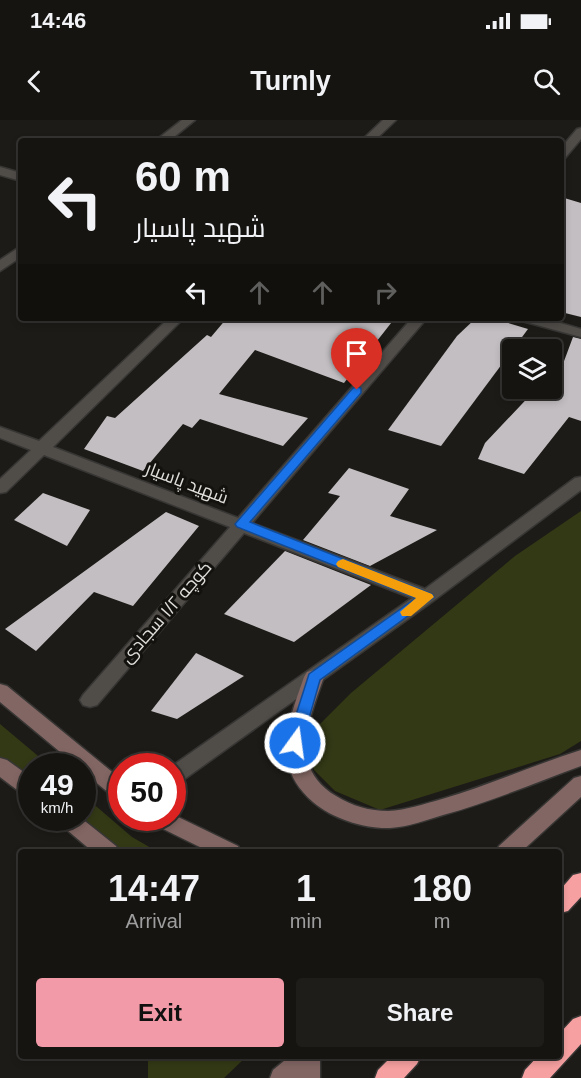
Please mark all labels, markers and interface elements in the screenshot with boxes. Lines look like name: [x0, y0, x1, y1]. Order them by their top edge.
text: 14:46: [30, 8, 86, 33]
icon: back: [18, 65, 51, 98]
icon: search: [530, 65, 563, 98]
text: Turnly: [250, 66, 331, 96]
text: 60 m: [135, 153, 231, 200]
icon: left: [36, 162, 114, 240]
text: شهید پاسیار: [135, 213, 266, 243]
icon: left: [180, 276, 213, 309]
icon: ahead: [243, 276, 276, 309]
icon: ahead: [306, 276, 339, 309]
icon: right: [369, 276, 402, 309]
pin: [331, 328, 382, 390]
icon: arrive: [340, 337, 373, 370]
map controls: [502, 339, 562, 399]
button: layers: [502, 339, 562, 399]
street label: شهید پاسیار: [141, 458, 231, 510]
street label: کوچه ۱/۲ سجادی: [116, 557, 217, 668]
position arrow: [263, 711, 327, 775]
speed limit sign: 50: [108, 753, 186, 831]
text: 49: [40, 768, 74, 801]
text: km/h: [41, 799, 73, 816]
text: 14:47: [108, 868, 200, 909]
text: 1: [296, 868, 316, 909]
text: 180: [412, 868, 472, 909]
text: Arrival: [126, 910, 182, 932]
text: min: [290, 910, 322, 932]
text: m: [434, 910, 450, 932]
button: Exit: [36, 978, 284, 1047]
button: Share: [296, 978, 544, 1047]

